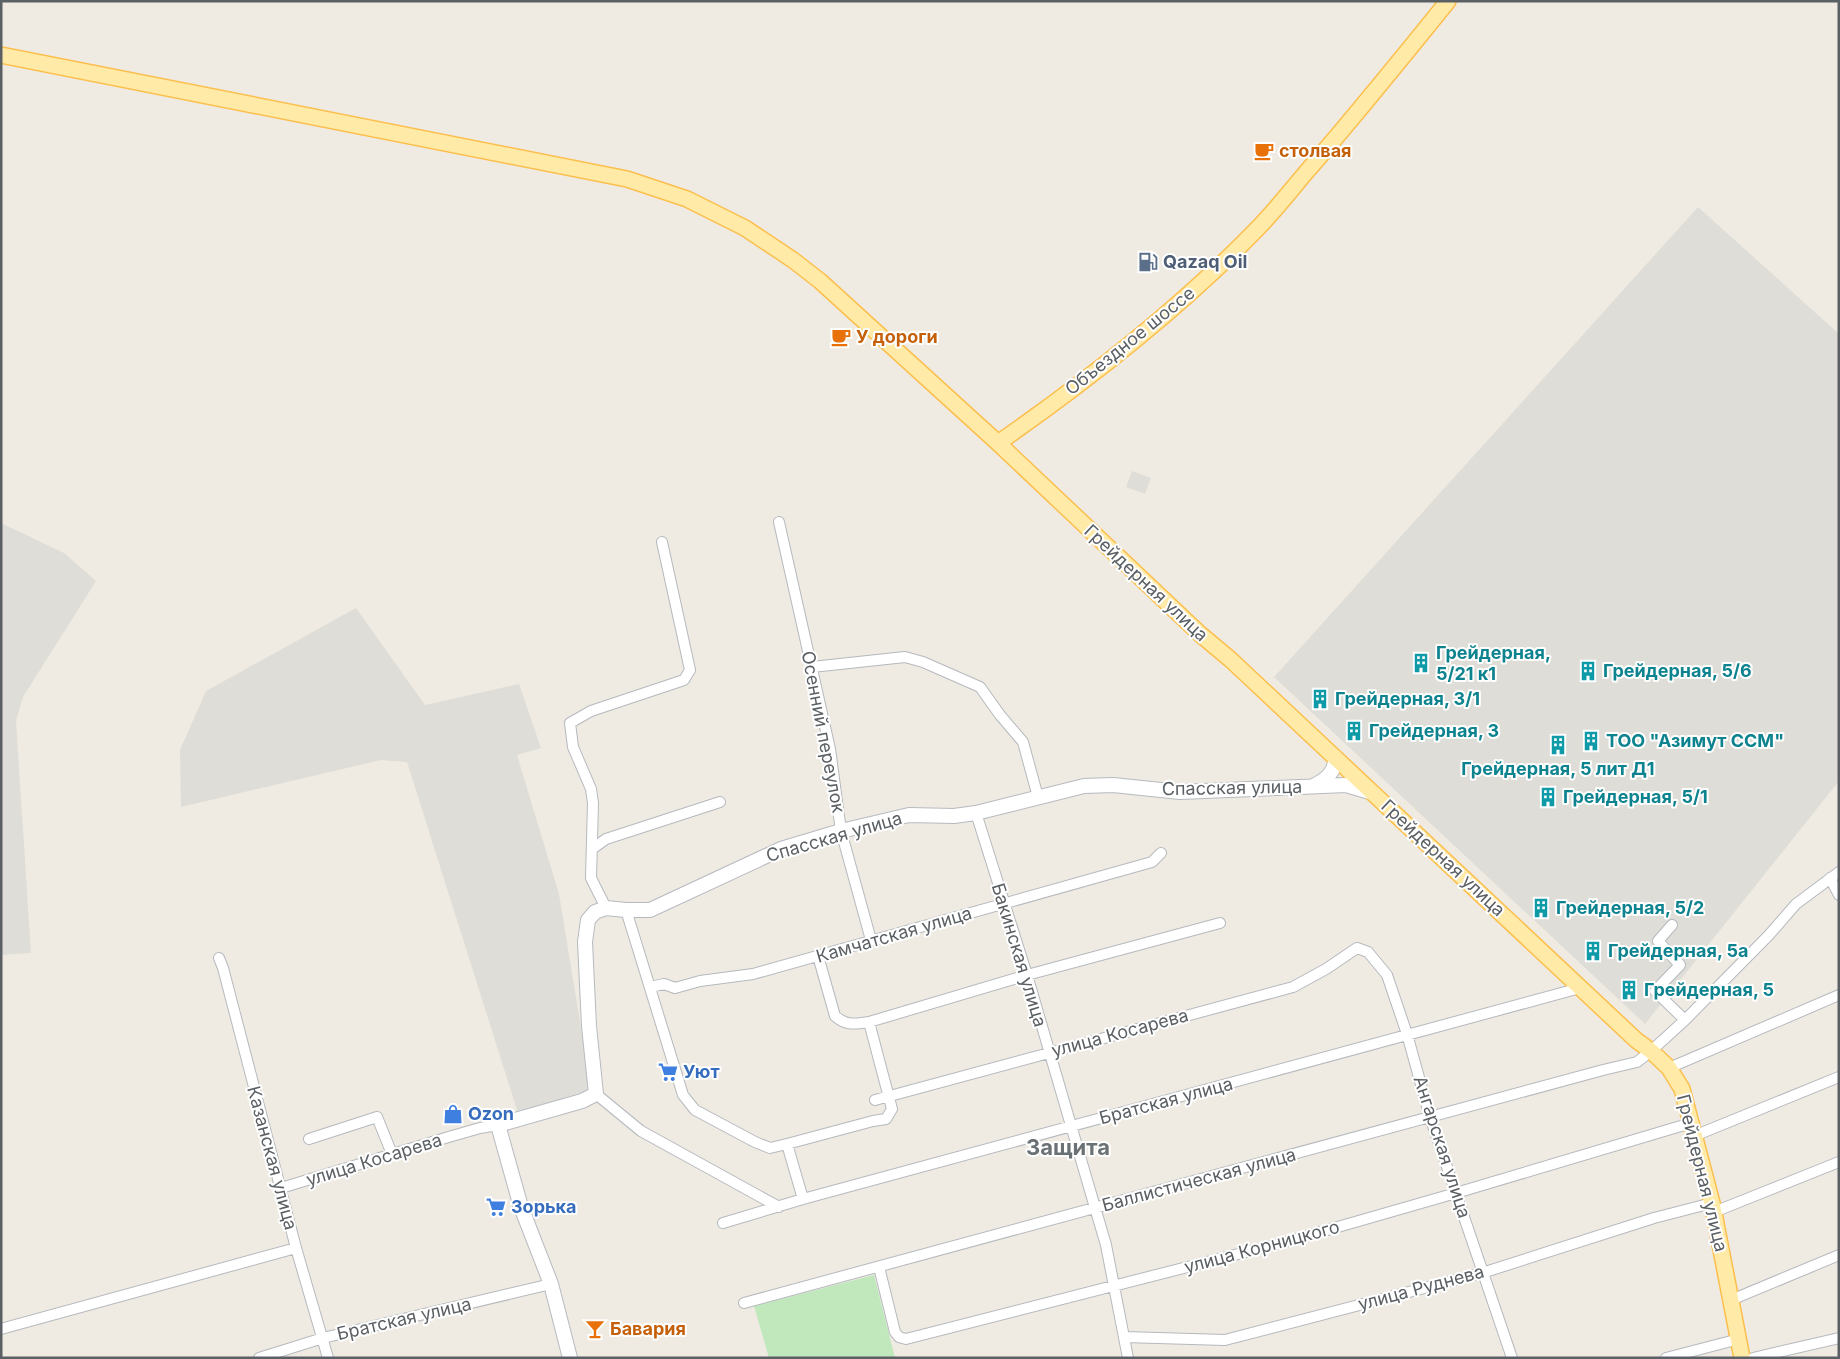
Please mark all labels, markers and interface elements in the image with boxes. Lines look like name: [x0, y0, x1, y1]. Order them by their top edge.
cafe icon: столвая: [1253, 140, 1275, 162]
place label: столвая: [1279, 140, 1351, 161]
fuel station icon: Qazaq Oil: [1137, 251, 1159, 273]
place label: Qazaq Oil: [1163, 251, 1247, 272]
street label: Объездное шоссе: [1061, 282, 1199, 399]
cafe icon: У дороги: [830, 326, 852, 348]
place label: У дороги: [856, 326, 938, 347]
street label: Грейдерная улица: [1080, 520, 1212, 645]
place label: Грейдерная, 5/21 к1: [1436, 642, 1551, 684]
street label: Осенний переулок: [797, 649, 850, 815]
building icon: Грейдерная, 5/21 к1: [1410, 652, 1432, 674]
building icon: Грейдерная, 5/6: [1577, 660, 1599, 682]
place label: Грейдерная, 5/6: [1603, 660, 1752, 681]
building icon: Грейдерная, 3/1: [1309, 688, 1331, 710]
place label: Грейдерная, 3/1: [1335, 688, 1480, 709]
building icon: Грейдерная, 3: [1343, 720, 1365, 742]
place label: Грейдерная, 3: [1369, 720, 1499, 741]
building icon: ТОО "Азимут ССМ": [1580, 730, 1602, 752]
place label: ТОО "Азимут ССМ": [1606, 730, 1784, 751]
building icon: Грейдерная, 5 лит Д1: [1547, 734, 1569, 756]
place label: Грейдерная, 5 лит Д1: [1461, 758, 1655, 779]
street label: Спасская улица: [1162, 776, 1302, 799]
building icon: Грейдерная, 5/1: [1537, 786, 1559, 808]
place label: Грейдерная, 5/1: [1563, 786, 1708, 807]
street label: Грейдерная улица: [1377, 795, 1509, 920]
street label: Спасская улица: [763, 807, 904, 866]
street label: Бакинская улица: [988, 880, 1051, 1029]
building icon: Грейдерная, 5/2: [1530, 897, 1552, 919]
place label: Грейдерная, 5/2: [1556, 897, 1704, 918]
street label: Камчатская улица: [814, 902, 974, 967]
building icon: Грейдерная, 5а: [1582, 940, 1604, 962]
place label: Грейдерная, 5а: [1608, 940, 1749, 961]
building icon: Грейдерная, 5: [1618, 979, 1640, 1001]
place label: Грейдерная, 5: [1644, 979, 1774, 1000]
street label: улица Косарева: [1049, 1004, 1191, 1061]
supermarket icon: Уют: [657, 1061, 679, 1083]
place label: Уют: [683, 1061, 720, 1082]
street label: Братская улица: [1097, 1073, 1235, 1128]
street label: Ангарская улица: [1410, 1073, 1475, 1221]
street label: Казанская улица: [243, 1084, 302, 1232]
street label: Грейдерная улица: [1673, 1092, 1732, 1254]
shop icon: Ozon: [442, 1103, 464, 1125]
place label: Ozon: [468, 1103, 514, 1124]
street label: улица Косарева: [303, 1129, 444, 1190]
district label: Защита: [1026, 1134, 1110, 1160]
street label: Баллистическая улица: [1100, 1144, 1298, 1216]
supermarket icon: Зорька: [485, 1196, 507, 1218]
place label: Зорька: [511, 1196, 577, 1217]
street label: улица Корницкого: [1182, 1216, 1342, 1277]
street label: улица Руднева: [1355, 1261, 1486, 1314]
street label: Братская улица: [335, 1293, 473, 1344]
bar icon: Бавария: [584, 1318, 606, 1340]
place label: Бавария: [610, 1318, 686, 1339]

